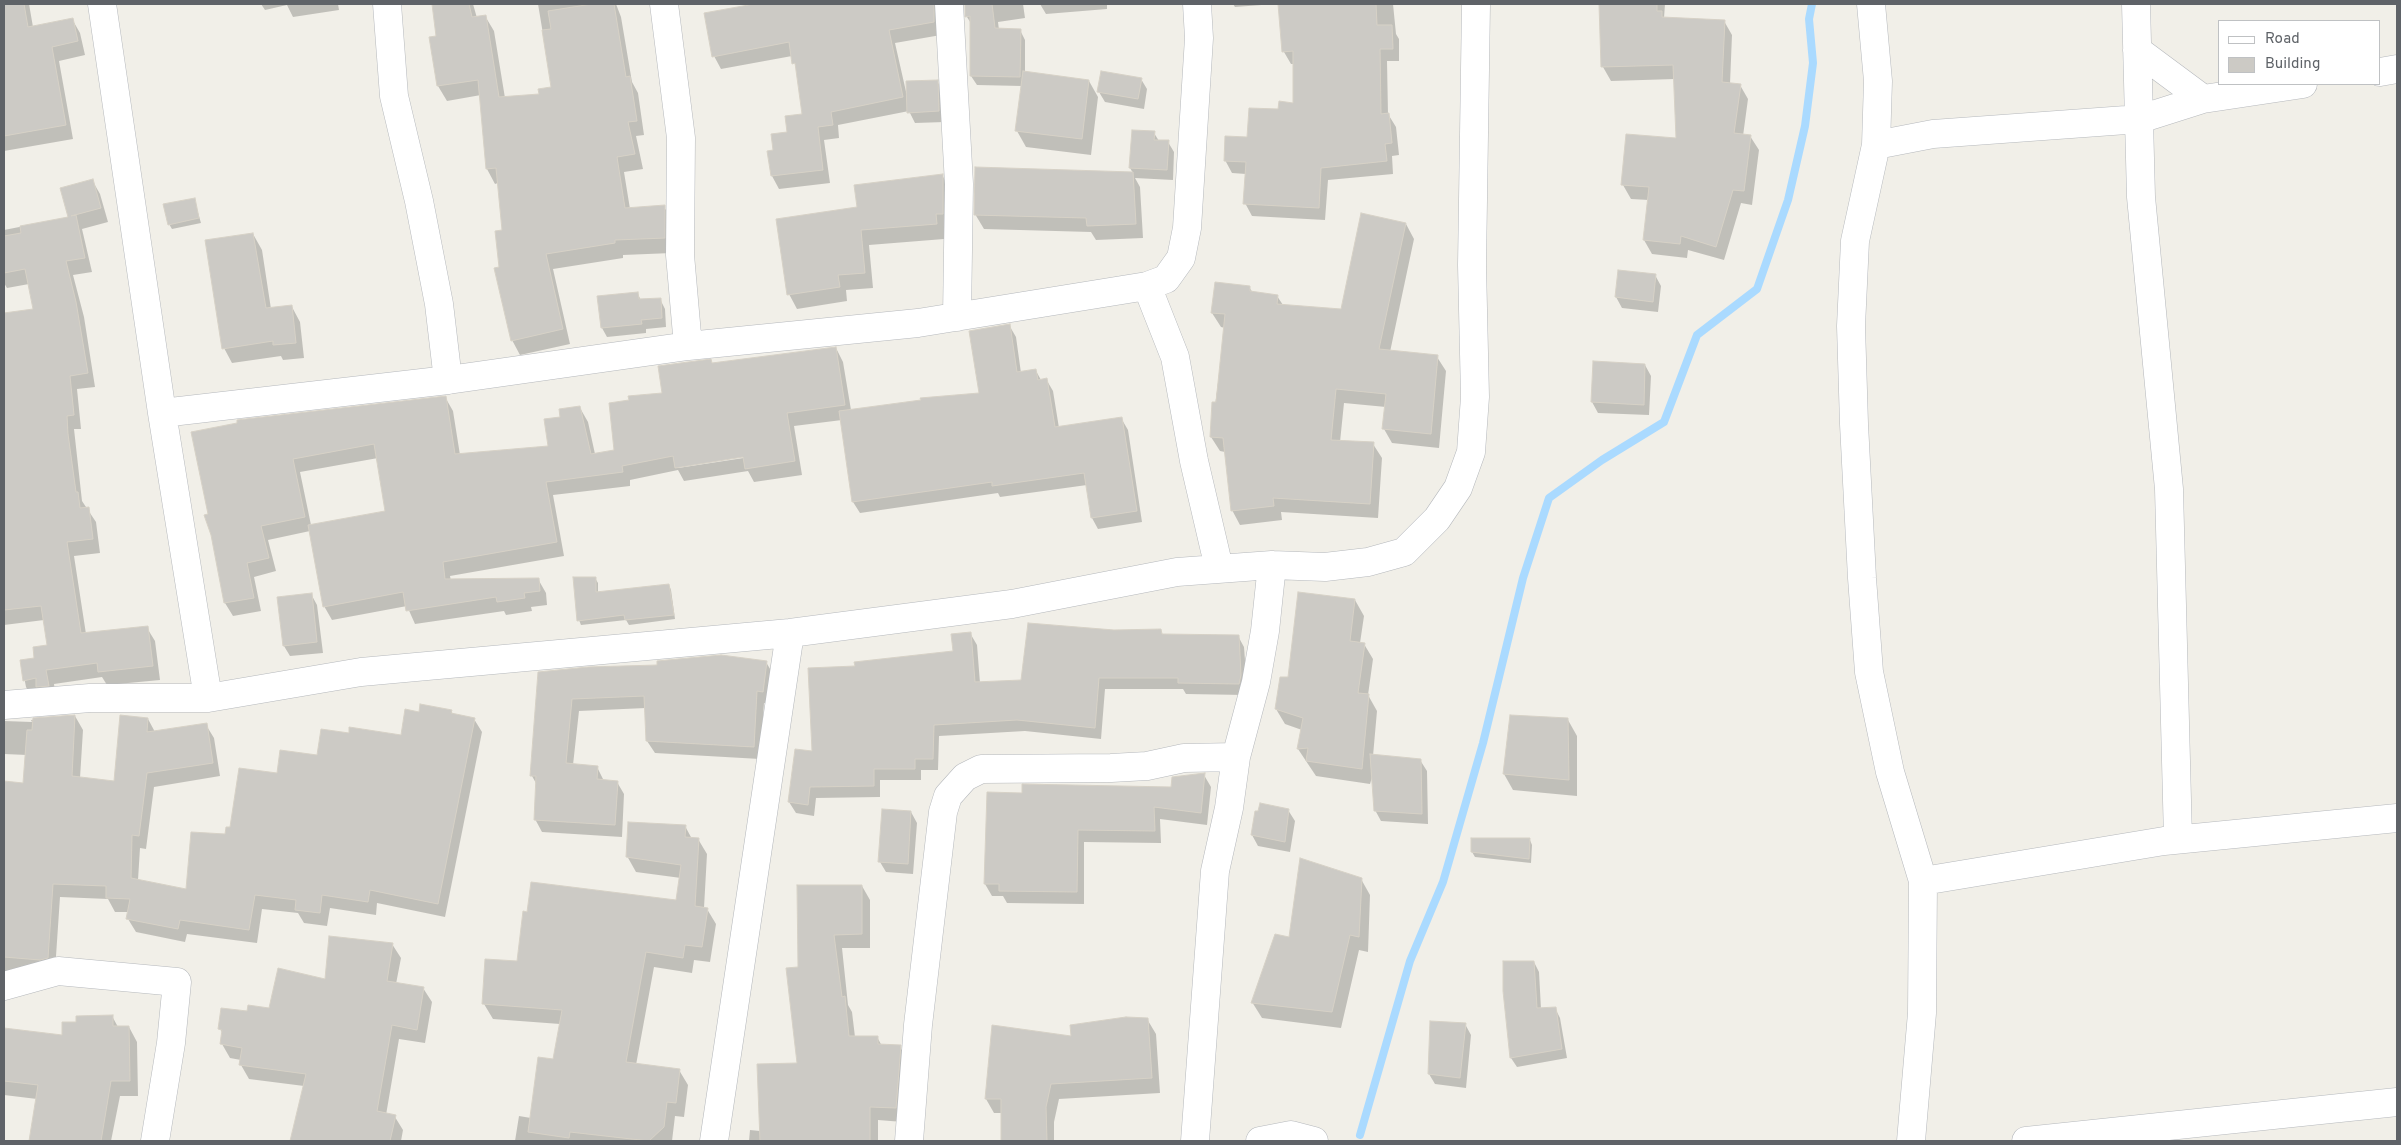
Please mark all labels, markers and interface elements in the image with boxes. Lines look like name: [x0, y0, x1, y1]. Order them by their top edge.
legend: [2218, 20, 2381, 85]
text: Road: [2265, 30, 2300, 49]
text: Building: [2265, 55, 2320, 74]

